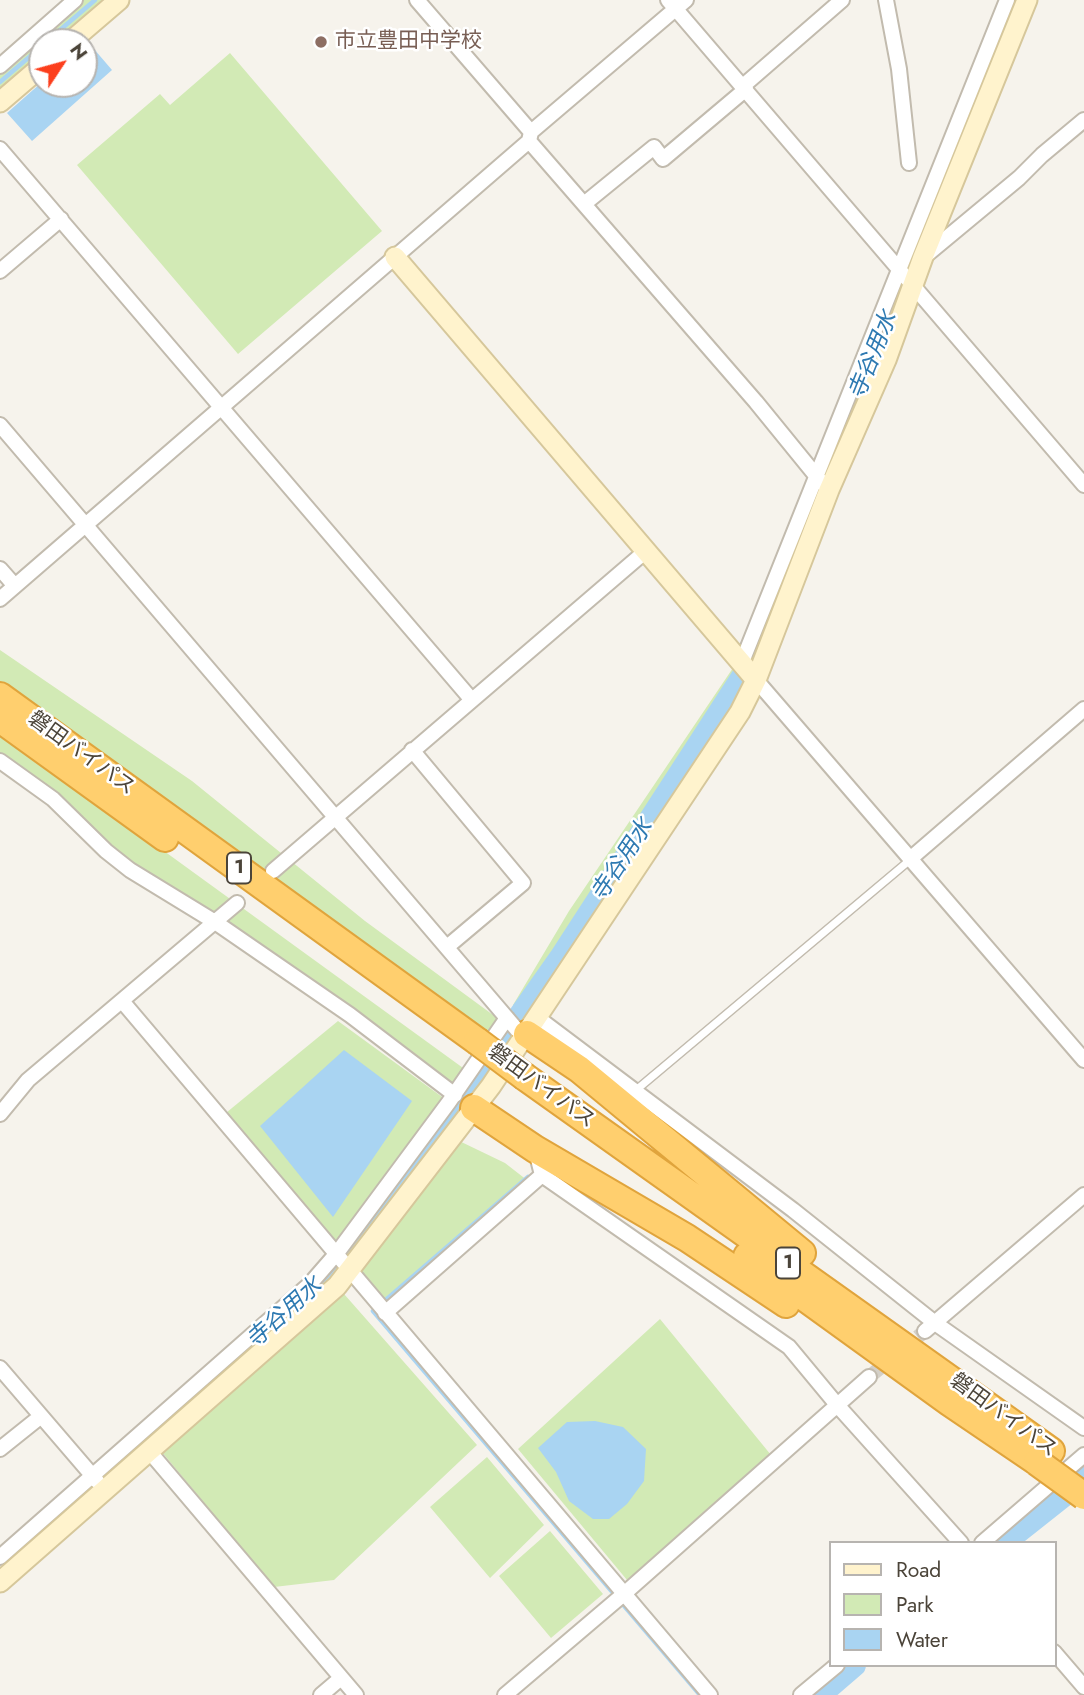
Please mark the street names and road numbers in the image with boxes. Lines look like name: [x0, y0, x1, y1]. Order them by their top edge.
street label: 磐田バイパス: [23, 707, 139, 801]
road number: 1: [227, 852, 251, 884]
street label: 磐田バイパス: [483, 1040, 599, 1134]
road number: 1: [776, 1247, 800, 1278]
street label: 磐田バイパス: [945, 1369, 1061, 1463]

